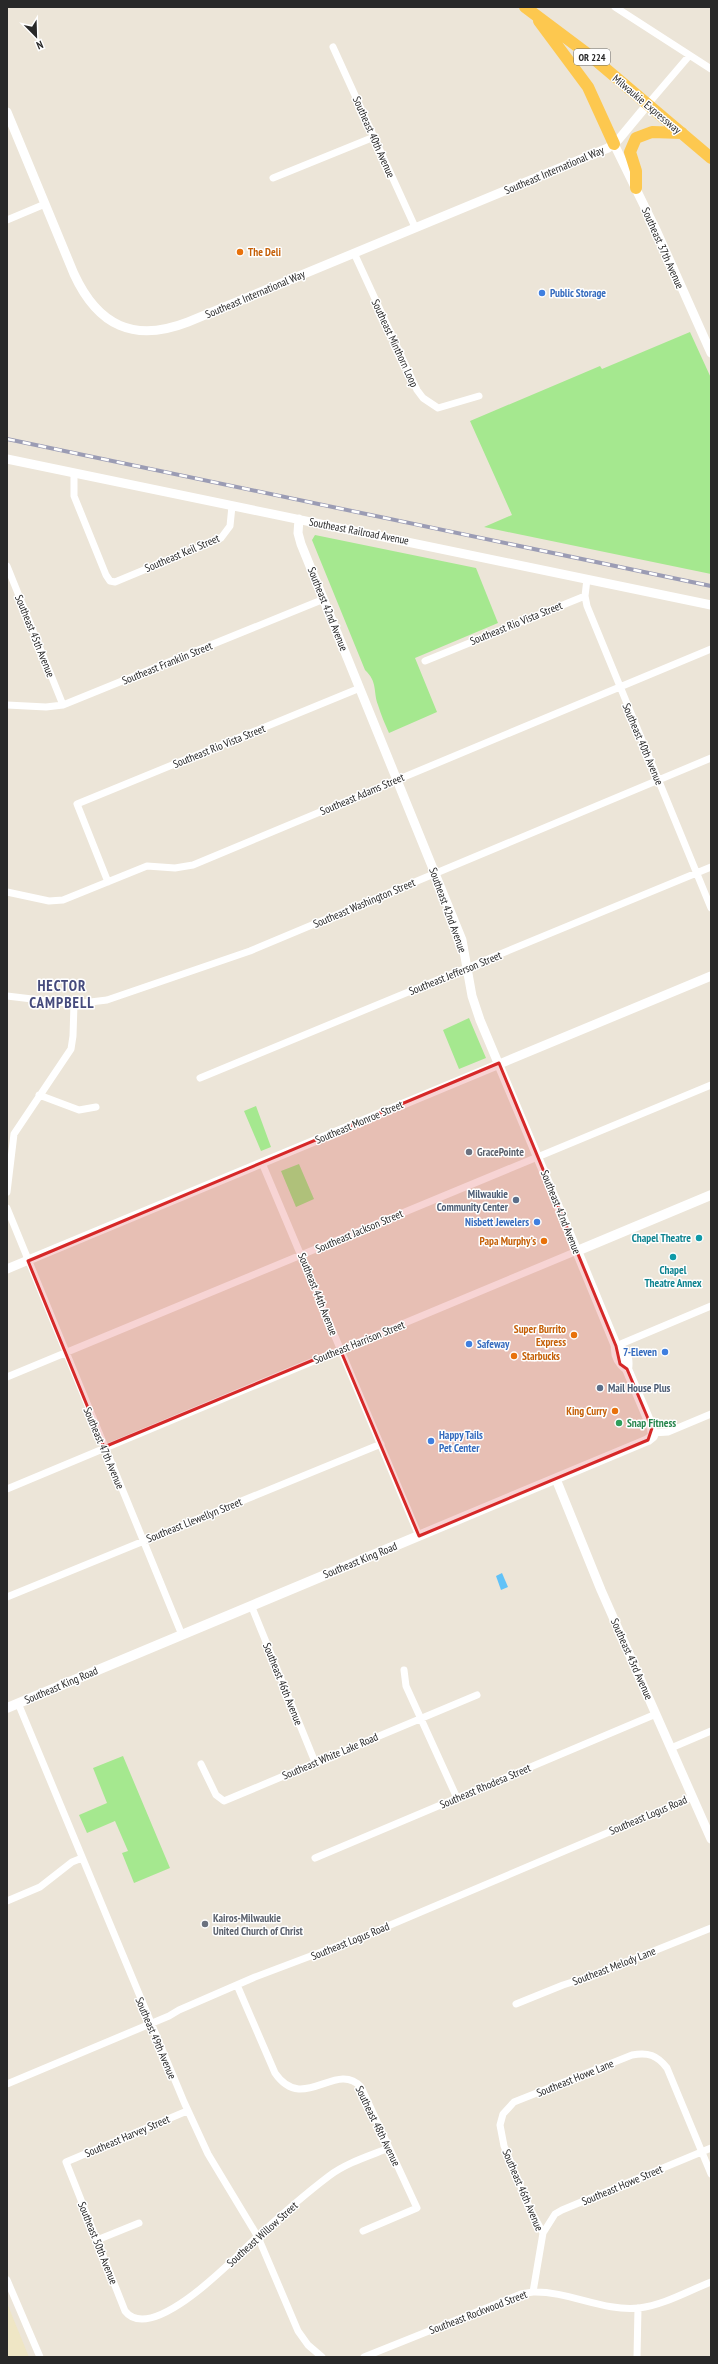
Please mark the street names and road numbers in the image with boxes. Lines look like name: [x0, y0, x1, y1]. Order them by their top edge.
road number: OR 224: [574, 49, 610, 65]
street label: Milwaukie Expressway: [610, 71, 685, 137]
street label: Southeast 40th Avenue: [350, 94, 398, 180]
street label: Southeast International Way: [502, 142, 607, 197]
street label: Southeast 37th Avenue: [639, 205, 687, 291]
street label: Southeast International Way: [203, 266, 308, 321]
street label: Southeast Minthorn Loop: [368, 297, 422, 389]
street label: Southeast Railroad Avenue: [308, 514, 411, 548]
street label: Southeast Keil Street: [143, 531, 221, 575]
street label: Southeast 42nd Avenue: [305, 565, 351, 654]
street label: Southeast 45th Avenue: [12, 593, 58, 680]
street label: Southeast Rio Vista Street: [468, 598, 564, 648]
street label: Southeast Franklin Street: [120, 639, 214, 687]
street label: Southeast 40th Avenue: [619, 701, 667, 788]
street label: Southeast Rio Vista Street: [171, 721, 267, 771]
street label: Southeast Adams Street: [318, 770, 406, 818]
street label: Southeast 42nd Avenue: [426, 866, 470, 955]
street label: Southeast Washington Street: [311, 875, 417, 931]
street label: Southeast Jefferson Street: [407, 948, 503, 998]
street label: Southeast Monroe Street: [313, 1097, 405, 1147]
street label: Southeast 42nd Avenue: [538, 1168, 584, 1257]
street label: Southeast Jackson Street: [313, 1206, 405, 1256]
street label: Southeast 44th Avenue: [295, 1251, 341, 1338]
street label: Southeast Harrison Street: [311, 1317, 407, 1367]
street label: Southeast 47th Avenue: [80, 1405, 128, 1491]
street label: Southeast Llewellyn Street: [144, 1494, 244, 1546]
street label: Southeast King Road: [321, 1539, 399, 1581]
street label: Southeast 43rd Avenue: [608, 1616, 656, 1702]
street label: Southeast 46th Avenue: [260, 1641, 306, 1728]
street label: Southeast King Road: [22, 1663, 100, 1707]
street label: Southeast White Lake Road: [280, 1729, 380, 1783]
street label: Southeast Rhodesa Street: [437, 1761, 533, 1811]
street label: Southeast Logus Road: [607, 1792, 689, 1838]
street label: Southeast Logus Road: [309, 1919, 391, 1963]
street label: Southeast Melody Lane: [570, 1944, 658, 1988]
street label: Southeast 49th Avenue: [132, 1995, 180, 2082]
street label: Southeast Howe Lane: [534, 2056, 616, 2100]
street label: Southeast 48th Avenue: [352, 2083, 404, 2169]
street label: Southeast Harvey Street: [82, 2112, 172, 2160]
street label: Southeast 46th Avenue: [499, 2147, 547, 2234]
street label: Southeast Howe Street: [579, 2162, 665, 2208]
street label: Southeast Willow Street: [224, 2198, 300, 2270]
street label: Southeast 50th Avenue: [75, 2200, 121, 2287]
street label: Southeast Rockwood Street: [427, 2287, 529, 2337]

